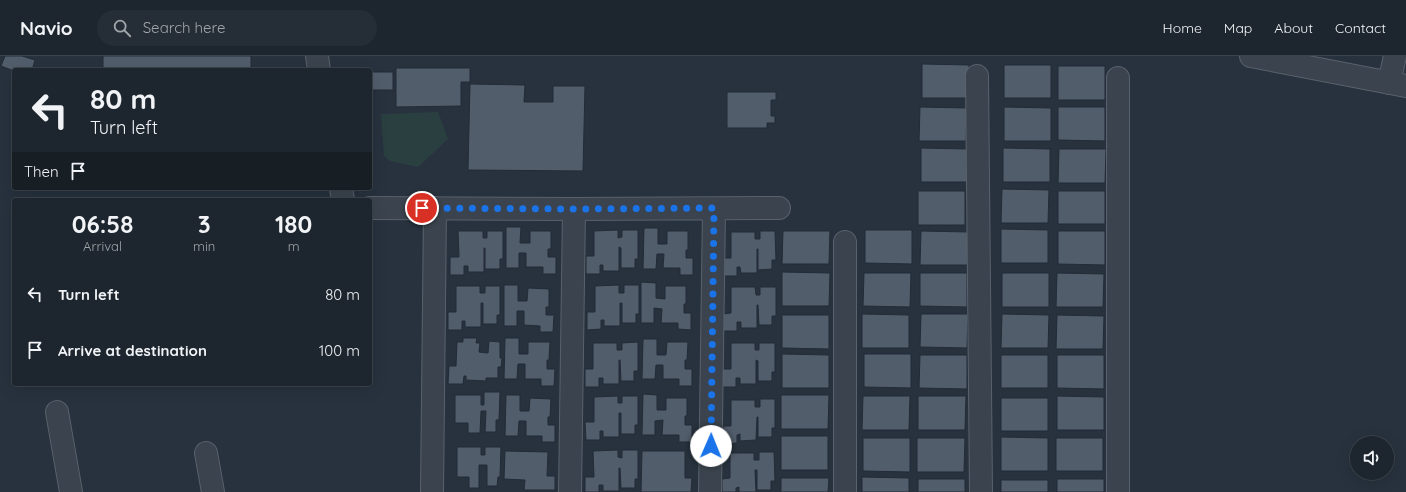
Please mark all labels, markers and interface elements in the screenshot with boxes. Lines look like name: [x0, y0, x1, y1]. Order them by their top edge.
search box: [97, 10, 377, 46]
text: Navio: [20, 16, 73, 40]
icon: search: [111, 17, 133, 39]
text: Search here: [143, 18, 226, 37]
text: Home: [1163, 19, 1202, 37]
text: Map: [1224, 19, 1252, 37]
text: About: [1274, 19, 1313, 37]
text: Contact: [1335, 19, 1386, 37]
text: 80 m: [90, 81, 156, 116]
icon: left: [24, 84, 76, 136]
text: Turn left: [90, 116, 158, 139]
icon: arrive: [67, 160, 89, 182]
text: Then: [24, 162, 59, 181]
pin: [405, 191, 439, 225]
icon: arrive: [411, 197, 433, 219]
text: 06:58: [72, 209, 133, 239]
text: 3: [198, 209, 211, 239]
text: 180: [275, 209, 312, 239]
text: Arrival: [83, 238, 122, 254]
text: min: [193, 238, 215, 254]
text: m: [288, 238, 300, 254]
icon: left: [24, 283, 46, 305]
text: Turn left: [58, 285, 120, 304]
text: 80 m: [325, 285, 360, 304]
icon: arrive: [24, 339, 46, 361]
text: Arrive at destination: [58, 341, 207, 360]
text: 100 m: [319, 341, 360, 360]
position arrow: [690, 425, 732, 467]
map controls: [1350, 436, 1394, 480]
button: sound: [1350, 436, 1394, 480]

